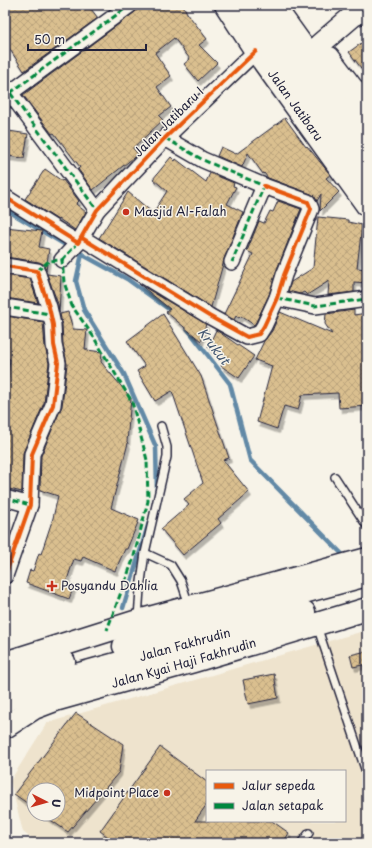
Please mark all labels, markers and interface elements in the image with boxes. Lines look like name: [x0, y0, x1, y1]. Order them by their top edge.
scale bar: [28, 26, 146, 52]
text: 50 m: [34, 30, 65, 48]
street label: Jalan Jatibaru: [264, 65, 328, 144]
street label: Jalan Jatibaru I: [129, 82, 207, 160]
place label: Masjid Al-Falah: [134, 202, 226, 220]
marker: Masjid Al-Falah: [121, 207, 131, 217]
water label: Krukut: [194, 323, 236, 369]
place label: Posyandu Dahlia: [61, 576, 159, 594]
marker: Posyandu Dahlia: [46, 580, 58, 592]
street label: Jalan Fakhrudin: [137, 623, 232, 665]
street label: Jalan Kyai Haji Fakhrudin: [109, 633, 258, 692]
legend: [206, 770, 346, 822]
text: Jalur sepeda: [242, 776, 316, 794]
north arrow: [26, 782, 66, 822]
place label: Midpoint Place: [74, 783, 159, 801]
marker: Midpoint Place: [162, 788, 172, 798]
text: Jalan setapak: [242, 796, 324, 814]
text: U: [48, 798, 65, 808]

